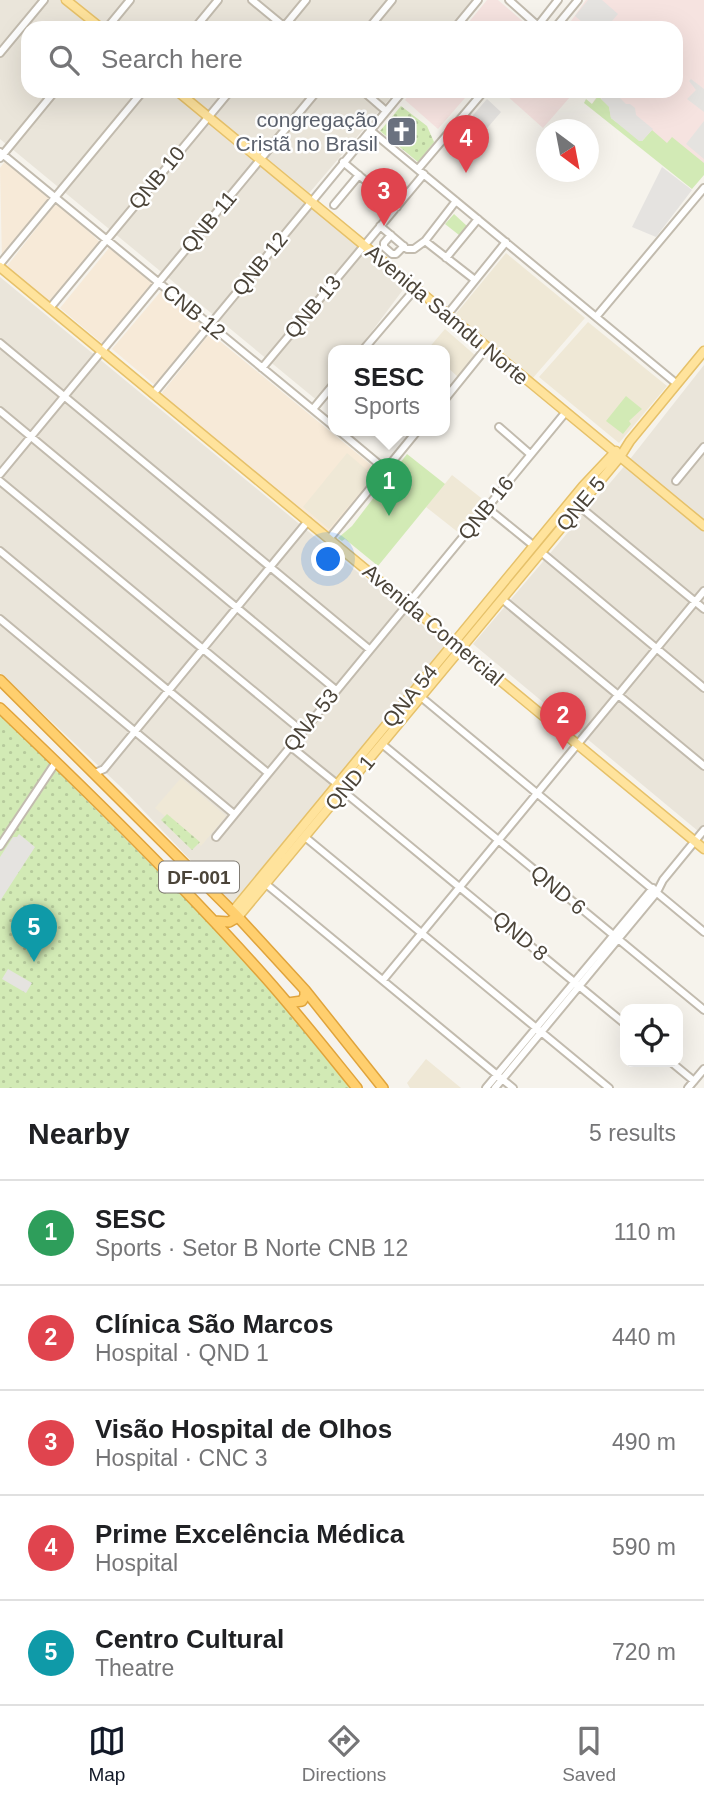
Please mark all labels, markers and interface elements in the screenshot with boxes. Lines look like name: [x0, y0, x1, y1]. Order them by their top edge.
search box: [21, 21, 683, 98]
icon: search: [45, 41, 83, 79]
text: Search here: [101, 44, 243, 74]
place label: congregação Cristã no Brasil: [236, 108, 378, 155]
church icon: congregação Cristã no Brasil: [384, 115, 418, 149]
pin: 4: [443, 115, 489, 173]
north arrow: [536, 119, 599, 182]
street label: QNB 10: [124, 142, 189, 214]
pin: 3: [361, 168, 407, 226]
street label: QNB 11: [176, 186, 241, 257]
street label: QNB 12: [227, 227, 292, 300]
street label: Avenida Samdu Norte: [361, 240, 533, 389]
street label: QNB 13: [280, 271, 345, 343]
street label: CNB 12: [159, 280, 230, 344]
popup: [328, 345, 450, 436]
text: SESC: [354, 362, 424, 392]
text: Sports: [354, 393, 420, 419]
pin: 1: [366, 458, 412, 516]
street label: QNB 16: [453, 471, 518, 544]
street label: QNE 5: [552, 472, 610, 535]
your location: [311, 542, 345, 576]
street label: Avenida Comercial: [359, 559, 508, 690]
street label: QNA 54: [378, 660, 442, 732]
street label: QNA 53: [279, 684, 343, 756]
pin: 2: [540, 692, 586, 750]
street label: QND 1: [320, 751, 379, 815]
street label: QND 6: [526, 860, 590, 919]
road number: DF-001: [159, 862, 239, 892]
pin: 5: [11, 904, 57, 962]
street label: QND 8: [488, 906, 552, 965]
map controls: [620, 1004, 683, 1067]
button: locate: [620, 1004, 683, 1067]
text: Nearby: [28, 1117, 130, 1150]
text: 5 results: [589, 1120, 676, 1146]
text: SESC: [95, 1204, 166, 1234]
text: 1: [45, 1219, 57, 1245]
text: 110 m: [614, 1219, 676, 1245]
text: Sports · Setor B Norte CNB 12: [95, 1235, 408, 1261]
text: Clínica São Marcos: [95, 1309, 333, 1339]
text: 2: [45, 1324, 57, 1350]
text: 440 m: [612, 1324, 676, 1350]
text: Hospital · QND 1: [95, 1340, 269, 1366]
text: Visão Hospital de Olhos: [95, 1414, 392, 1444]
text: 3: [45, 1429, 57, 1455]
text: 490 m: [612, 1429, 676, 1455]
text: Hospital · CNC 3: [95, 1445, 268, 1471]
text: Prime Excelência Médica: [95, 1519, 404, 1549]
text: 4: [45, 1534, 57, 1560]
text: 590 m: [612, 1534, 676, 1560]
text: Hospital: [95, 1550, 178, 1576]
text: Centro Cultural: [95, 1624, 284, 1654]
text: 5: [45, 1639, 57, 1665]
text: 720 m: [612, 1639, 676, 1665]
text: Theatre: [95, 1655, 174, 1681]
tab: Map: [88, 1722, 126, 1786]
tab: Directions: [302, 1722, 386, 1786]
tab: Saved: [562, 1722, 616, 1786]

